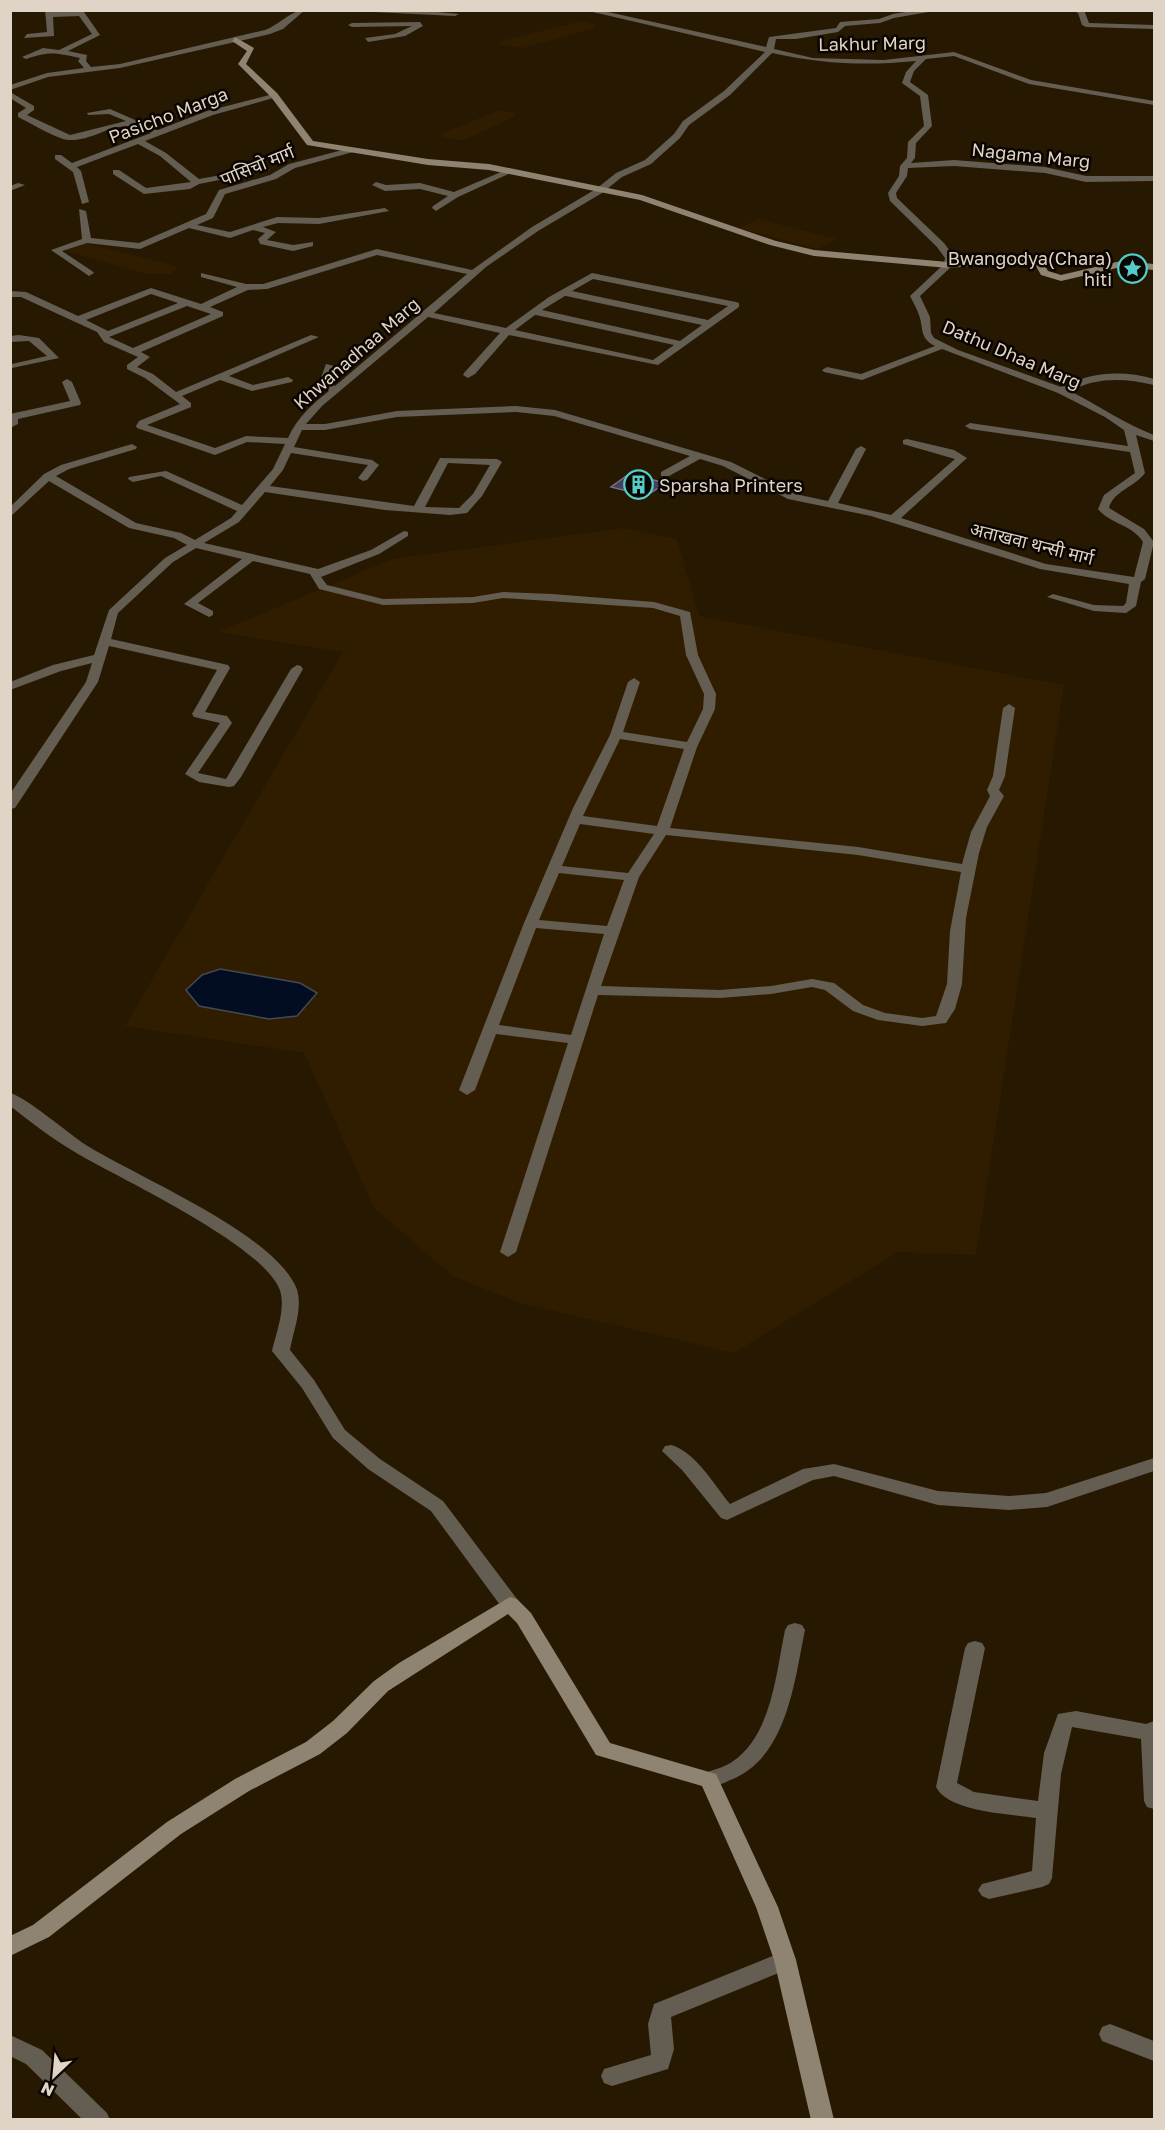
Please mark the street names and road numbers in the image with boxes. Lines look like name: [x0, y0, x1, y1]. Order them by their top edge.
street label: Lakhur Marg: [818, 31, 926, 55]
street label: Pasicho Marga: [105, 82, 231, 148]
street label: Nagama Marg: [971, 138, 1091, 172]
street label: पासिचो मार्ग: [217, 140, 298, 190]
street label: Khwanadhaa Marg: [289, 292, 423, 414]
street label: Dathu Dhaa Marg: [939, 315, 1085, 393]
street label: अताखवा थन्सी मार्ग: [968, 517, 1097, 569]

